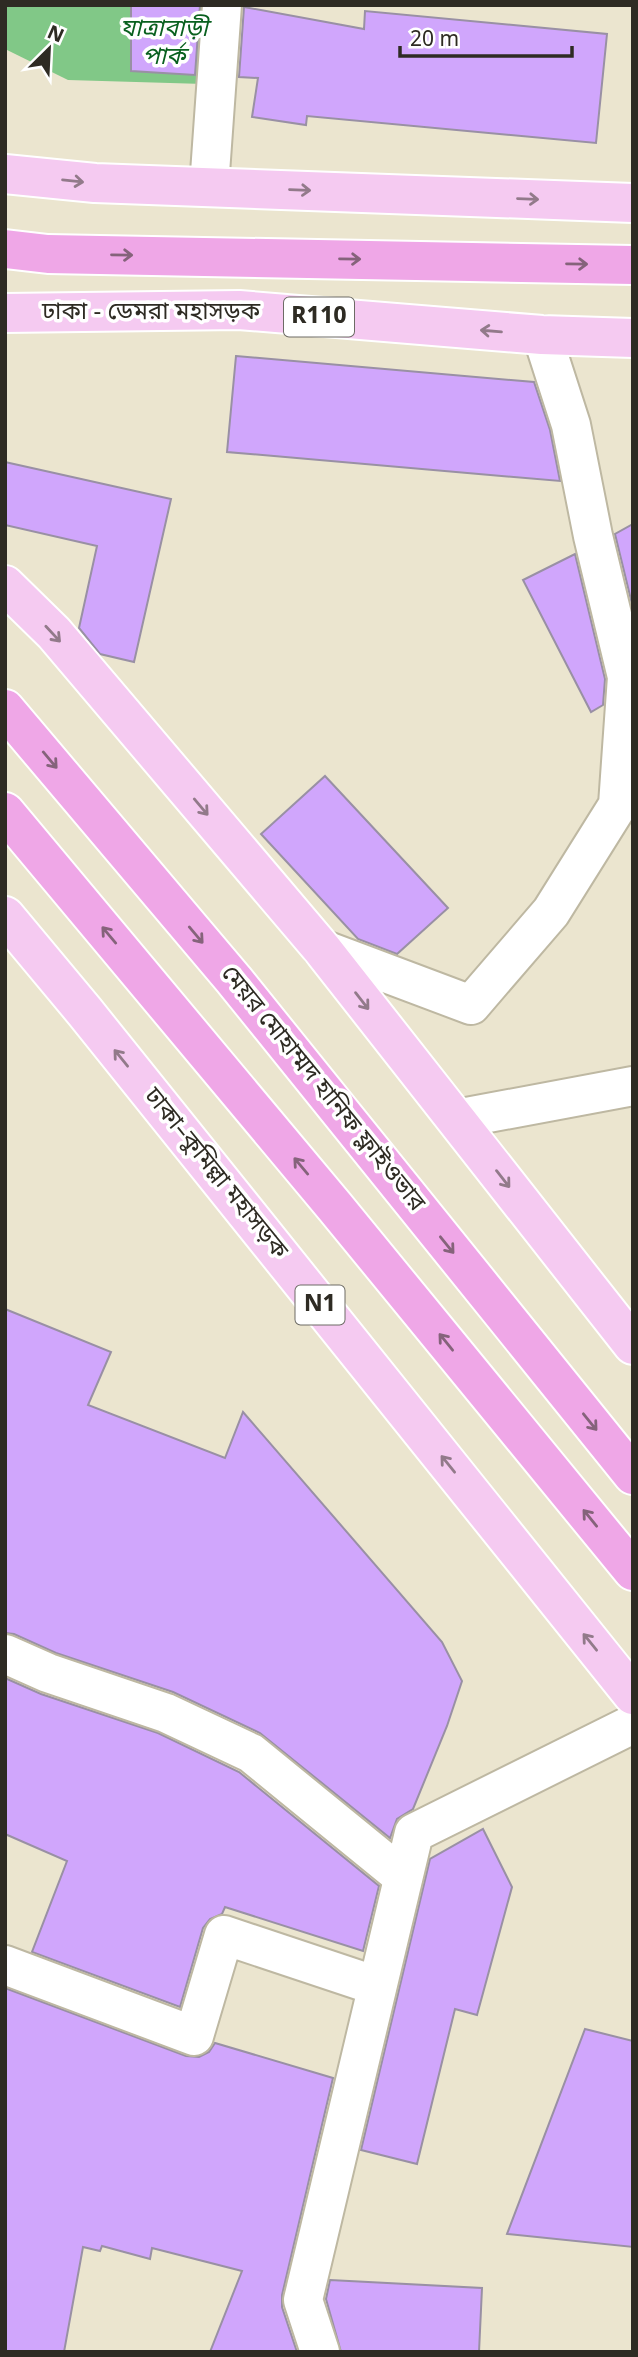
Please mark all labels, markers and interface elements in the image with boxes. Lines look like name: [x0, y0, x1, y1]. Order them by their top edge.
north arrow: [14, 14, 84, 84]
park label: যাত্রাবাড়ী পার্ক: [120, 14, 213, 74]
scale bar: [400, 14, 572, 58]
text: N: [43, 21, 67, 50]
text: 20 m: [410, 27, 459, 55]
one-way arrow: [61, 175, 84, 188]
one-way arrow: [289, 184, 312, 197]
one-way arrow: [516, 193, 539, 206]
one-way arrow: [110, 248, 133, 262]
one-way arrow: [338, 253, 361, 266]
one-way arrow: [565, 257, 588, 271]
street label: ঢাকা - ডেমরা মহাসড়ক: [41, 297, 261, 329]
road number: R110: [284, 298, 354, 336]
one-way arrow: [480, 324, 503, 337]
one-way arrow: [45, 625, 62, 642]
one-way arrow: [42, 751, 58, 769]
one-way arrow: [193, 798, 209, 816]
one-way arrow: [188, 925, 204, 943]
one-way arrow: [101, 926, 117, 944]
street label: মেয়র মোহাম্মদ হানিফ ফ্লাইওভার: [213, 959, 432, 1219]
one-way arrow: [355, 991, 370, 1009]
one-way arrow: [114, 1049, 129, 1067]
street label: ঢাকা–কুমিল্লা মহাসড়ক: [135, 1081, 294, 1267]
one-way arrow: [294, 1158, 309, 1176]
one-way arrow: [495, 1170, 511, 1188]
one-way arrow: [440, 1235, 455, 1253]
road number: N1: [296, 1286, 344, 1324]
one-way arrow: [438, 1334, 453, 1352]
one-way arrow: [582, 1412, 598, 1430]
one-way arrow: [440, 1456, 455, 1474]
one-way arrow: [582, 1510, 597, 1528]
one-way arrow: [582, 1633, 598, 1651]

